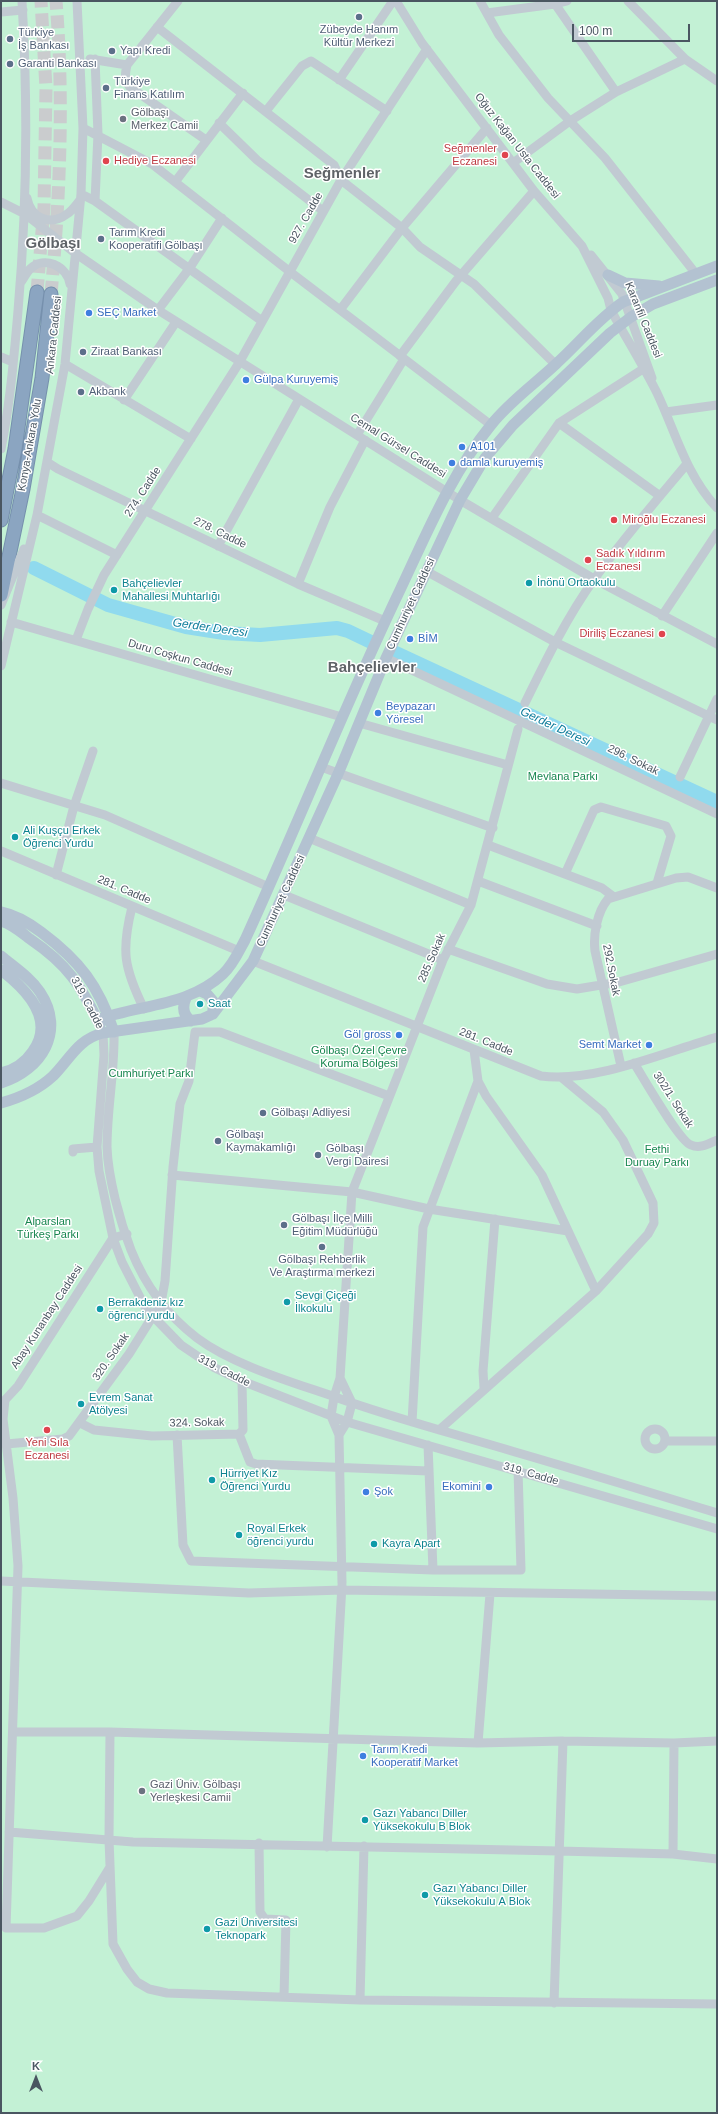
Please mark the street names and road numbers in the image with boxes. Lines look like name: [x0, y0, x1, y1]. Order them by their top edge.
street label: Oğuz Kağan Usta Caddesi: [472, 91, 562, 201]
street label: 927. Cadde: [286, 190, 326, 246]
street label: Karanfil Caddesi: [622, 280, 664, 360]
street label: Ankara Caddesi: [43, 295, 65, 375]
street label: Konya-Ankara Yolu: [15, 398, 45, 492]
street label: Cemal Gürsel Caddesi: [348, 411, 448, 481]
street label: 274. Cadde: [122, 465, 164, 519]
street label: 278. Cadde: [192, 515, 248, 551]
street label: Cumhuriyet Caddesi: [384, 556, 438, 652]
street label: Duru Coşkun Caddesi: [126, 637, 234, 679]
street label: 296. Sokak: [605, 742, 661, 778]
street label: Cumhuriyet Caddesi: [254, 853, 308, 949]
street label: 281. Cadde: [95, 873, 153, 907]
street label: 285.Sokak: [415, 932, 449, 984]
street label: 292.Sokak: [600, 943, 622, 997]
street label: 319. Cadde: [68, 975, 106, 1031]
street label: 281. Cadde: [457, 1025, 515, 1059]
street label: 302/1. Sokak: [650, 1069, 696, 1131]
street label: Abay Kunanbay Caddesi: [8, 1263, 86, 1371]
street label: 320. Sokak: [90, 1331, 132, 1383]
street label: 319. Cadde: [196, 1352, 252, 1390]
street label: 324. Sokak: [169, 1416, 225, 1430]
street label: 319. Cadde: [502, 1460, 560, 1488]

